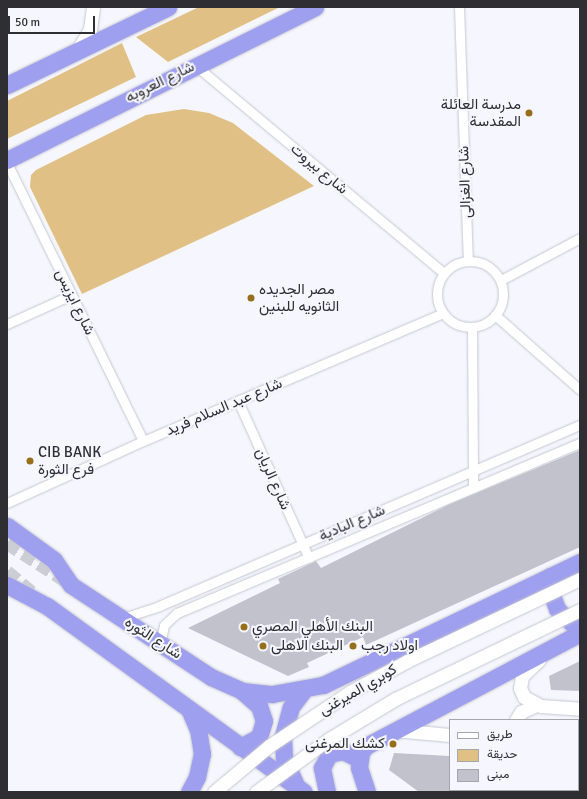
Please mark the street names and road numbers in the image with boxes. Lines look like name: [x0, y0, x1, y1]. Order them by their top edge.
street label: شارع العروبه: [123, 58, 197, 106]
street label: شارع بيروت: [287, 140, 351, 198]
street label: شارع الغزالى: [455, 146, 475, 218]
street label: شارع ايزيس: [51, 266, 99, 338]
street label: شارع عبد السلام فريد: [163, 374, 285, 440]
street label: شارع الريان: [251, 445, 295, 513]
street label: شارع البادية: [316, 501, 388, 545]
street label: شارع الثوره: [121, 613, 185, 663]
street label: كوبري الميرغنى: [316, 660, 400, 720]

